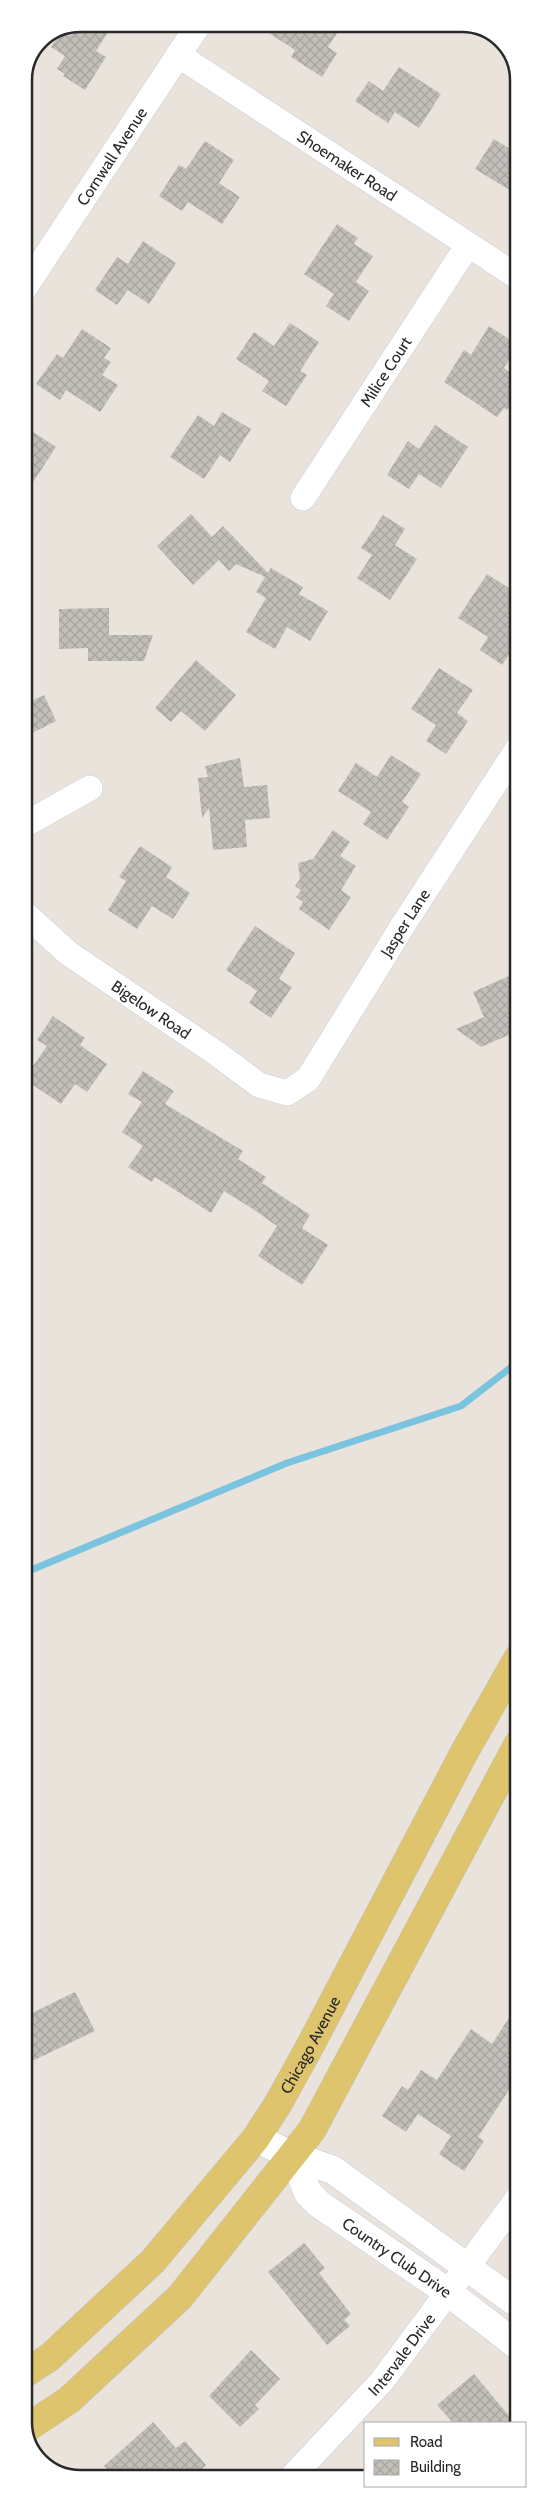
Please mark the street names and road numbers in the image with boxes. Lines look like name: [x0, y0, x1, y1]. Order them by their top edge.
street label: Cornwall Avenue: [73, 104, 151, 209]
street label: Shoemaker Road: [293, 126, 400, 205]
street label: Milice Court: [356, 333, 416, 410]
street label: Jasper Lane: [376, 885, 434, 961]
street label: Bigelow Road: [108, 976, 194, 1043]
street label: Chicago Avenue: [276, 1993, 344, 2097]
street label: Country Club Drive: [338, 2214, 455, 2302]
street label: Intervale Drive: [364, 2310, 439, 2400]

